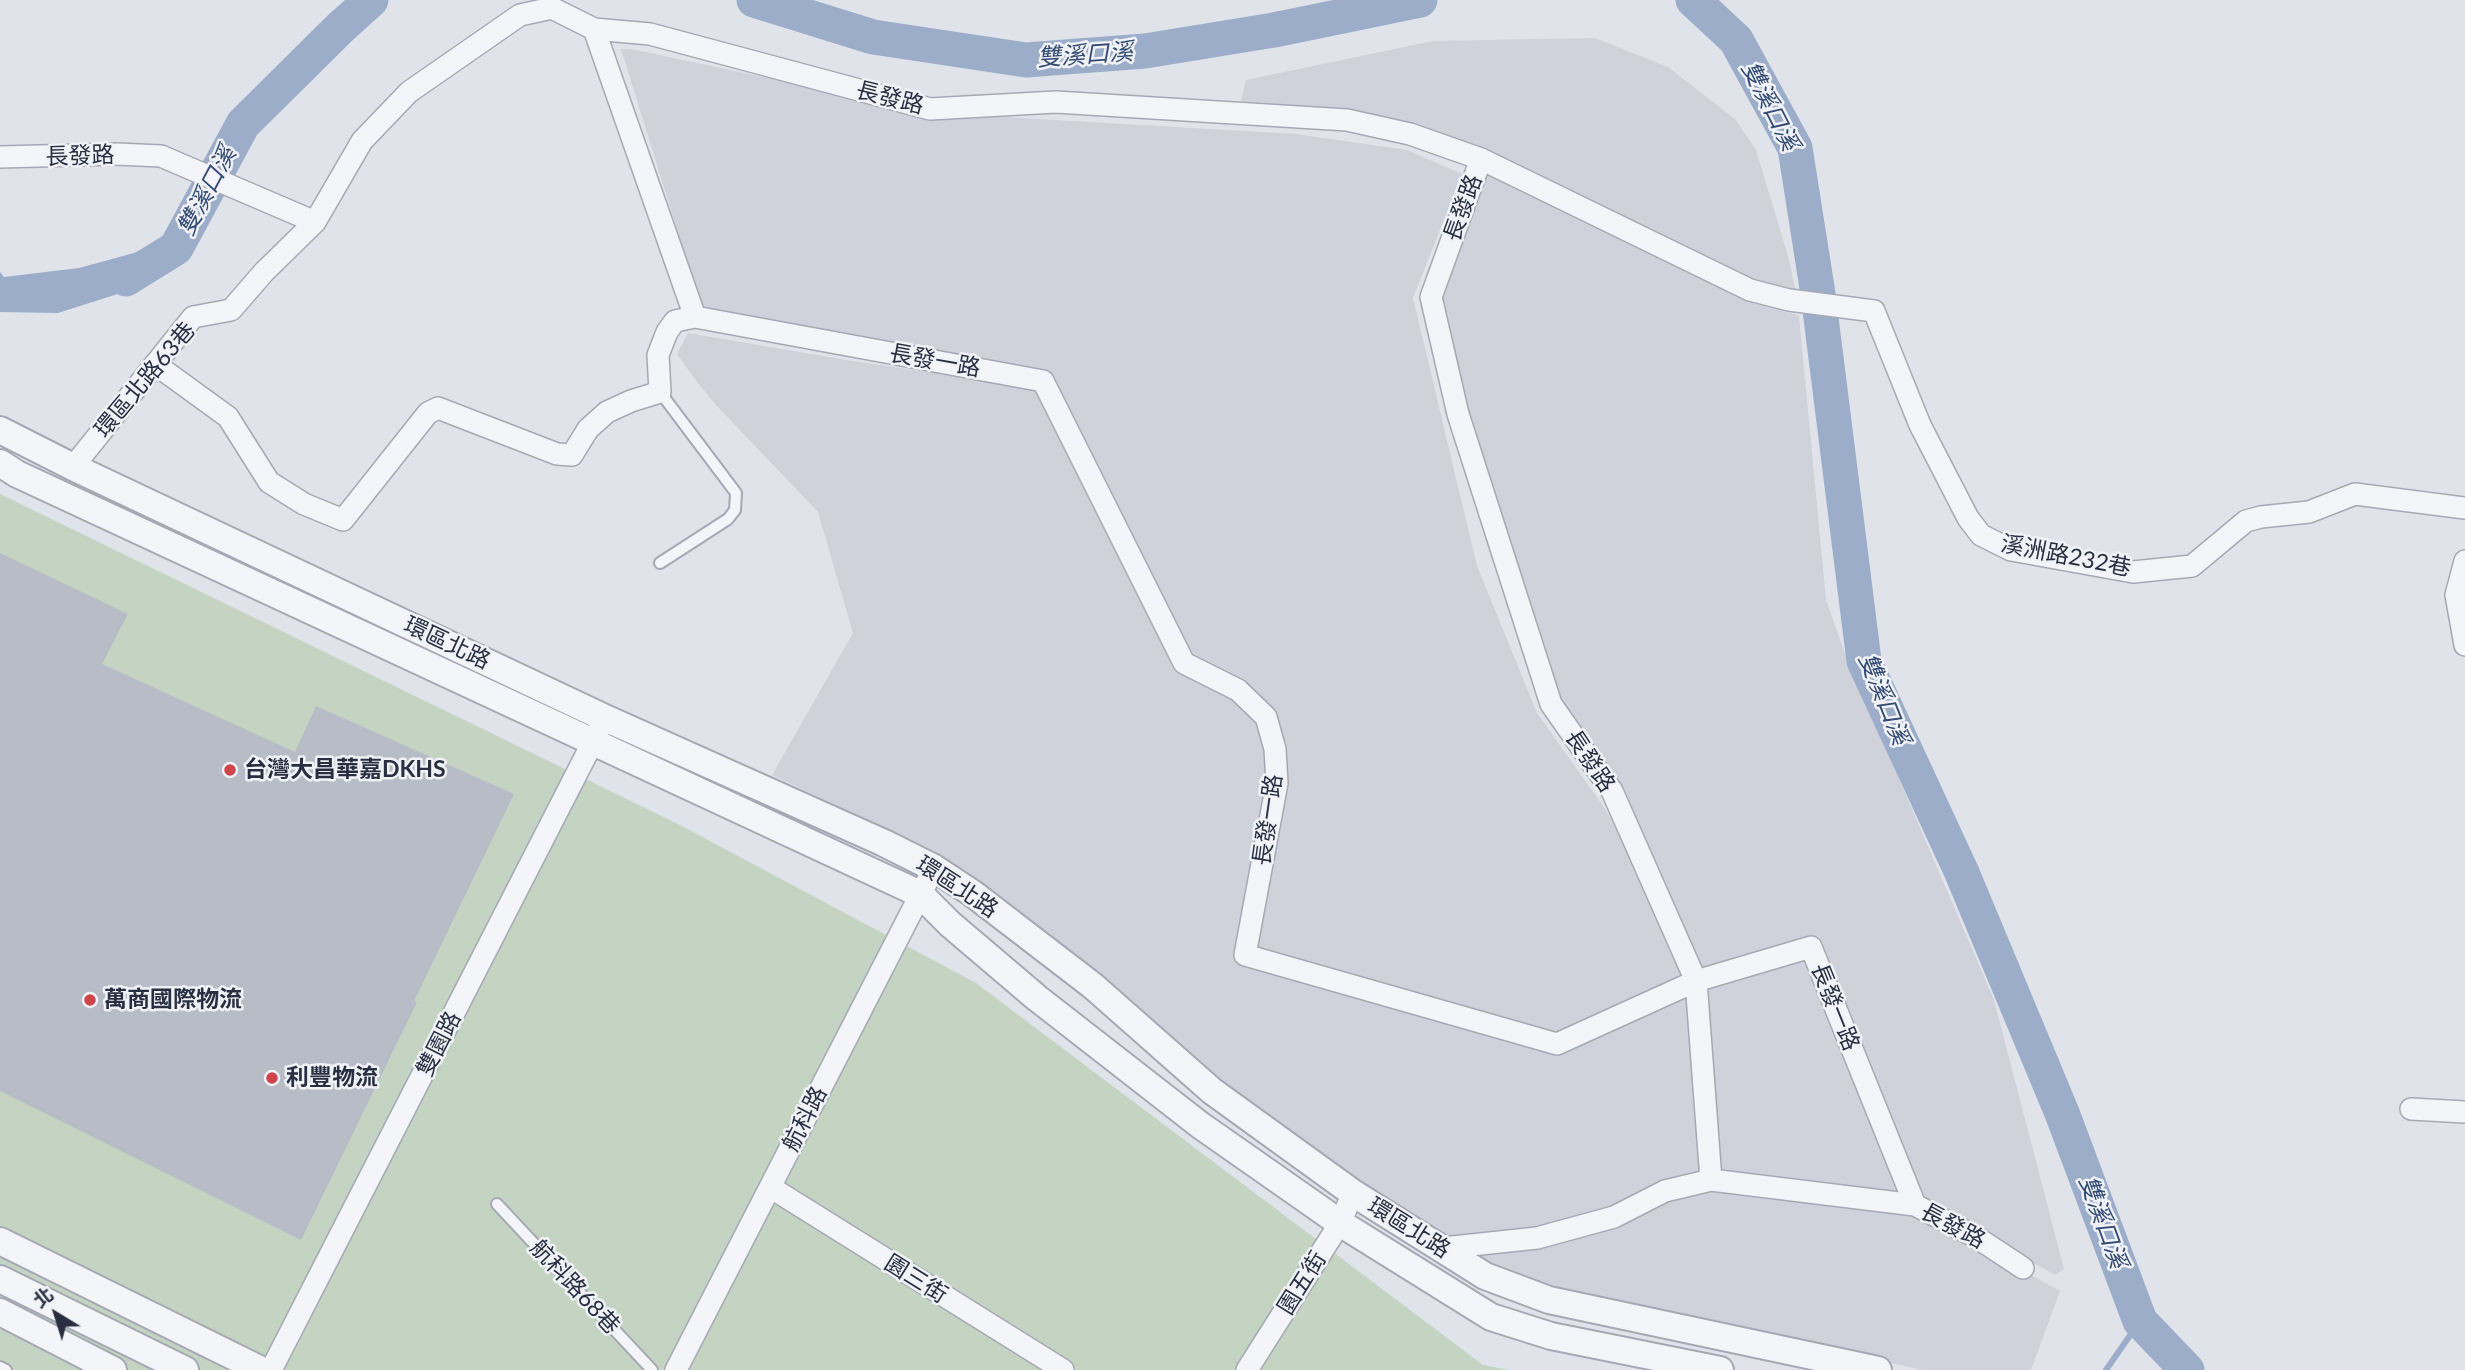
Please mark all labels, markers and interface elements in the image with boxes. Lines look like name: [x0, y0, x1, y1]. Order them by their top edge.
water label: 雙溪口溪: [1036, 37, 1134, 73]
water label: 雙溪口溪: [1735, 57, 1805, 155]
street label: 長發路: [853, 76, 927, 120]
street label: 長發路: [45, 141, 115, 171]
water label: 雙溪口溪: [172, 142, 242, 240]
street label: 長發路: [1438, 171, 1488, 245]
street label: 環區北路63巷: [89, 317, 201, 443]
street label: 長發一路: [887, 339, 983, 383]
street label: 溪洲路232巷: [1999, 530, 2133, 582]
street label: 環區北路: [399, 611, 495, 675]
water label: 雙溪口溪: [1853, 649, 1915, 749]
street label: 長發路: [1559, 725, 1621, 797]
place label: 台灣大昌華嘉DKHS: [244, 756, 446, 784]
marker: 台灣大昌華嘉DKHS: [222, 762, 238, 778]
street label: 長發一路: [1248, 773, 1288, 867]
street label: 環區北路: [911, 850, 1003, 924]
street label: 長發一路: [1805, 959, 1865, 1055]
place label: 萬商國際物流: [104, 986, 242, 1014]
marker: 萬商國際物流: [82, 992, 98, 1008]
street label: 雙園路: [411, 1007, 467, 1081]
place label: 利豐物流: [286, 1064, 378, 1092]
marker: 利豐物流: [264, 1070, 280, 1086]
street label: 航科路: [777, 1082, 833, 1156]
water label: 雙溪口溪: [2073, 1172, 2133, 1272]
street label: 環區北路: [1363, 1192, 1455, 1264]
street label: 長發路: [1916, 1198, 1990, 1254]
street label: 航科路68巷: [524, 1234, 626, 1340]
street label: 園五街: [1272, 1246, 1332, 1320]
street label: 園三街: [879, 1249, 953, 1309]
north arrow: [21, 1279, 91, 1349]
text: 北: [28, 1282, 57, 1312]

